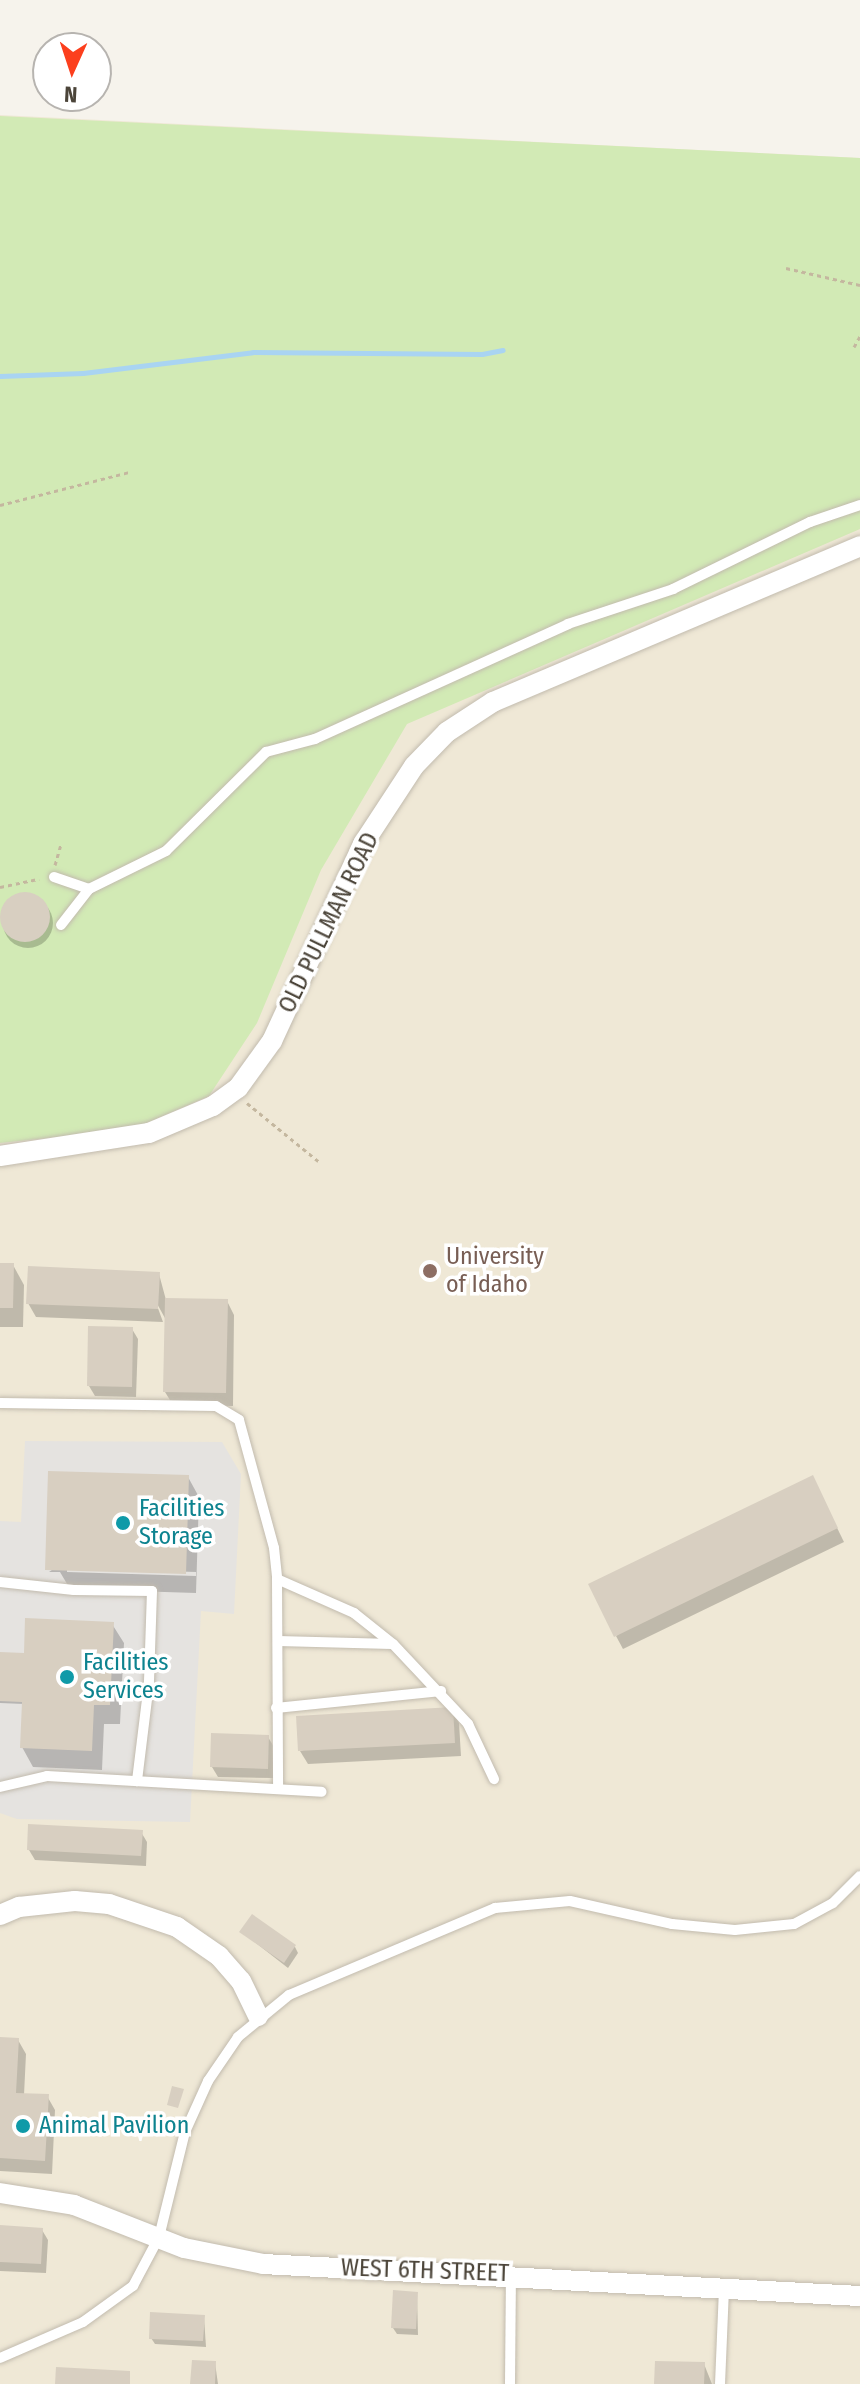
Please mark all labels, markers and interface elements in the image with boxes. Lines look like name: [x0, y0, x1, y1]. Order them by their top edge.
north arrow: [32, 32, 112, 112]
text: N: [64, 81, 78, 108]
street label: OLD PULLMAN ROAD: [273, 828, 385, 1018]
place label: University of Idaho: [446, 1243, 544, 1299]
marker: University of Idaho: [421, 1262, 439, 1280]
place label: Facilities Storage: [139, 1495, 225, 1551]
marker: Facilities Storage: [114, 1514, 132, 1532]
place label: Facilities Services: [83, 1649, 169, 1705]
marker: Facilities Services: [58, 1668, 76, 1686]
place label: Animal Pavilion: [39, 2112, 189, 2140]
marker: Animal Pavilion: [14, 2117, 32, 2135]
street label: WEST 6TH STREET: [340, 2254, 510, 2288]

